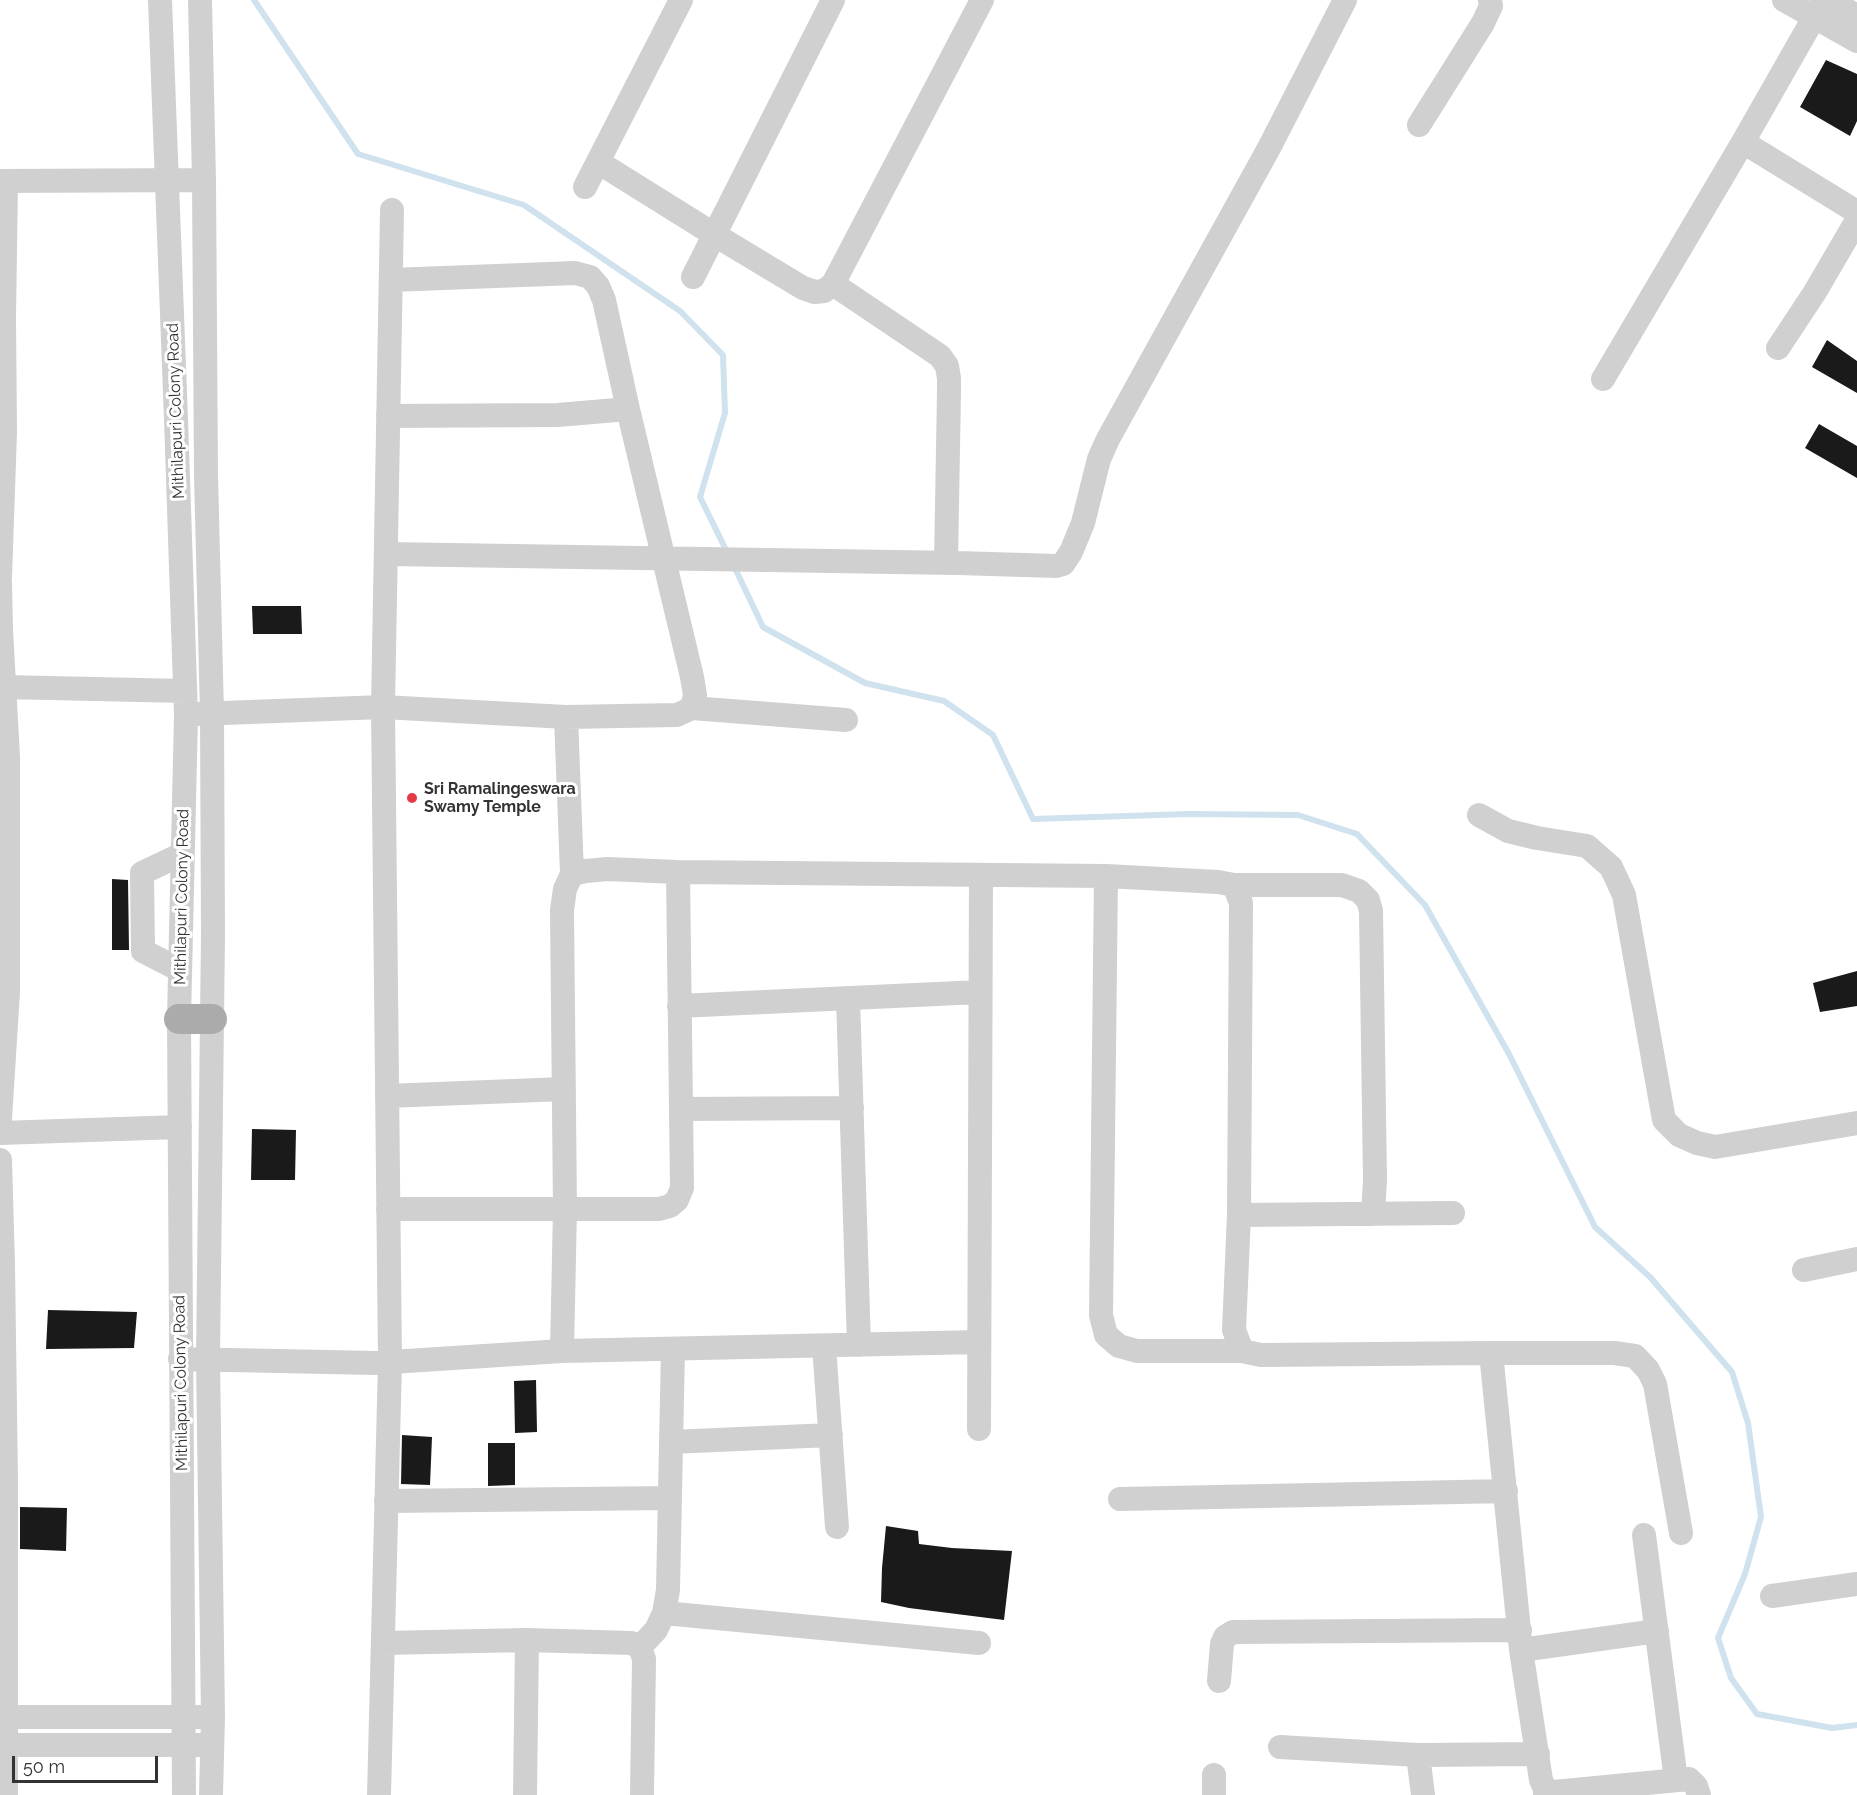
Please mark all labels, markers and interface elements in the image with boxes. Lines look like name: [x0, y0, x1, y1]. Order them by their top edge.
street label: Mithilapuri Colony Road: [163, 323, 189, 499]
place label: Sri Ramalingeswara Swamy Temple: [424, 779, 576, 817]
marker: Sri Ramalingeswara Swamy Temple: [405, 791, 419, 805]
street label: Mithilapuri Colony Road: [171, 809, 193, 985]
street label: Mithilapuri Colony Road: [170, 1295, 192, 1471]
scale bar: [15, 1744, 160, 1782]
text: 50 m: [23, 1756, 65, 1777]

